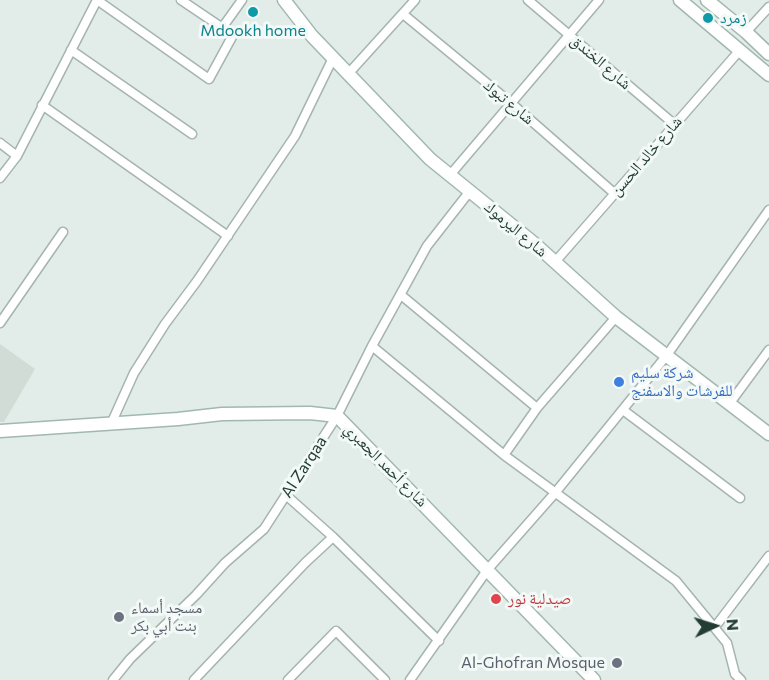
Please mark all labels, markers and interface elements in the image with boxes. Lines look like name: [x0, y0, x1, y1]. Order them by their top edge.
marker: Mdookh home: [246, 5, 260, 19]
place label: زمرد: [720, 8, 747, 28]
marker: زمرد: [701, 11, 715, 25]
place label: Mdookh home: [200, 21, 306, 41]
street label: شارع الخندق: [567, 30, 635, 94]
street label: شارع تبوك: [480, 75, 538, 129]
street label: شارع خالد الحسن: [606, 112, 686, 200]
street label: شارع اليرموك: [480, 197, 552, 261]
place label: شركة سليم للفرشات والاسفنج: [631, 363, 733, 401]
marker: شركة سليم للفرشات والاسفنج: [612, 375, 626, 389]
street label: شارع أحمد الجعبري: [340, 419, 432, 511]
street label: Al Zarqaa: [277, 433, 331, 501]
place label: صيدلية نور: [508, 589, 571, 609]
marker: صيدلية نور: [489, 592, 503, 606]
north arrow: [685, 596, 745, 656]
place label: مسجد أسماء بنت أبي بكر: [131, 598, 202, 636]
marker: مسجد أسماء بنت أبي بكر: [112, 610, 126, 624]
text: N: [724, 618, 743, 631]
place label: Al-Ghofran Mosque: [461, 653, 605, 673]
marker: Al-Ghofran Mosque: [610, 656, 624, 670]

